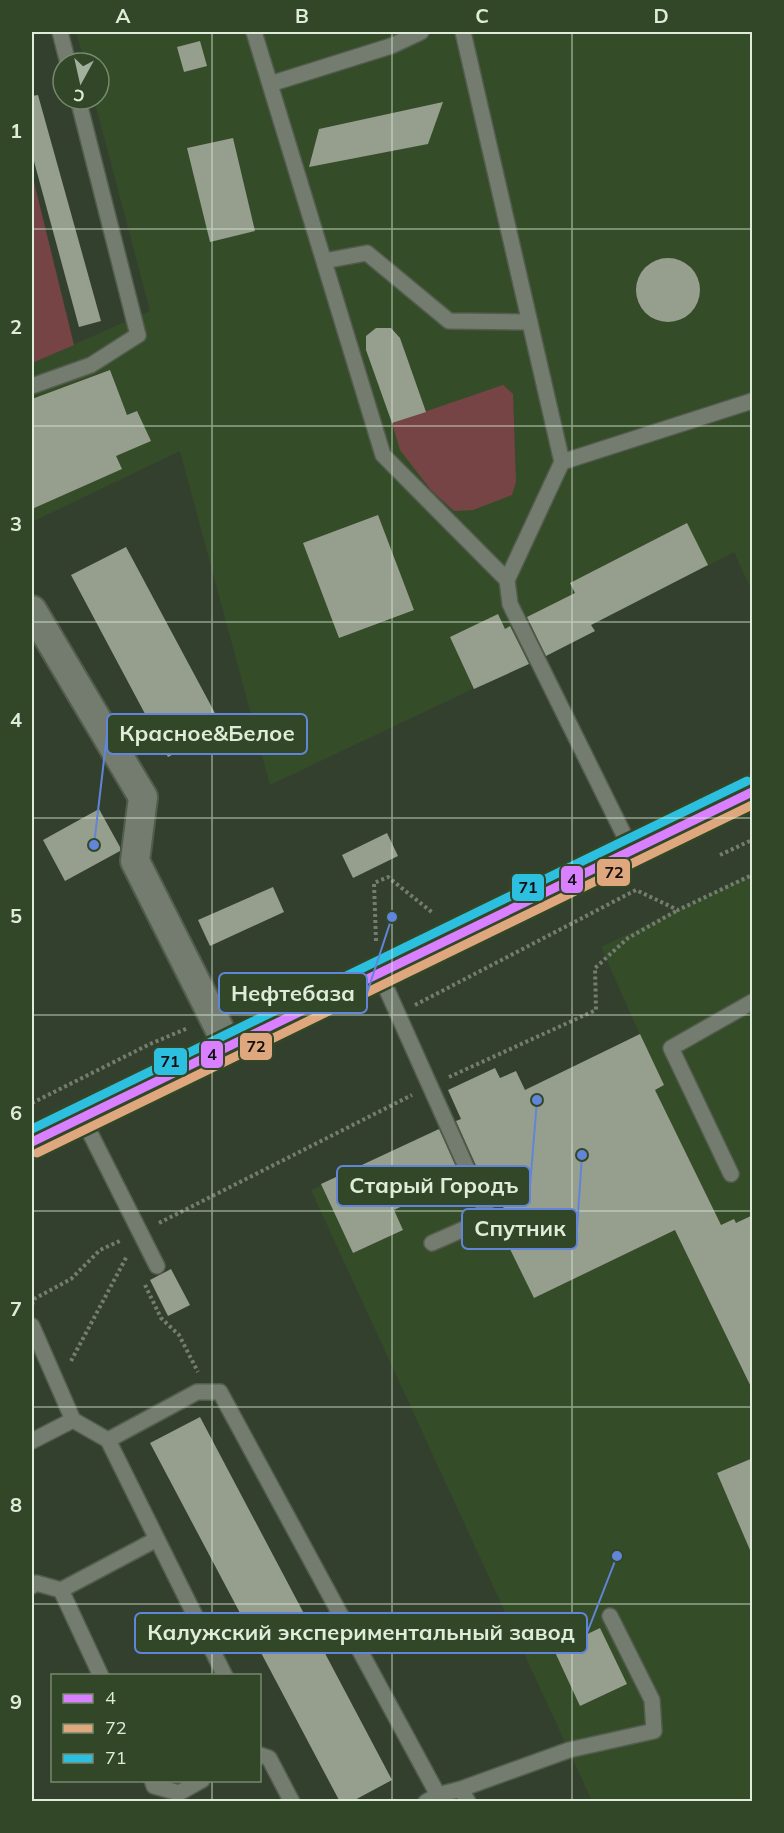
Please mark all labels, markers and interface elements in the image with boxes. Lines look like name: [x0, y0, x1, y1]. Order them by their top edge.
text: A: [116, 3, 131, 28]
text: B: [295, 3, 309, 28]
text: C: [475, 3, 489, 28]
text: D: [653, 3, 669, 28]
north arrow: [51, 51, 111, 111]
text: С: [72, 85, 86, 107]
text: 1: [10, 118, 22, 143]
text: 2: [10, 314, 22, 339]
text: 3: [10, 511, 22, 536]
text: 4: [10, 707, 22, 732]
callout: Красное&Белое: [107, 714, 307, 754]
text: Красное&Белое: [119, 719, 295, 747]
line badge: 72: [596, 858, 631, 887]
text: 72: [604, 862, 624, 882]
line badge: 4: [560, 865, 584, 894]
text: 4: [567, 869, 577, 889]
line badge: 71: [511, 873, 545, 902]
text: 71: [518, 877, 538, 897]
text: 5: [10, 903, 22, 928]
callout: Нефтебаза: [219, 973, 367, 1013]
text: Нефтебаза: [231, 979, 355, 1007]
line badge: 72: [239, 1032, 273, 1061]
text: 72: [246, 1036, 266, 1056]
line badge: 4: [200, 1040, 224, 1069]
text: 4: [207, 1044, 217, 1064]
line badge: 71: [153, 1047, 188, 1076]
text: 71: [160, 1051, 180, 1071]
text: 6: [10, 1100, 22, 1125]
callout: Старый Городъ: [337, 1166, 530, 1206]
text: Старый Городъ: [349, 1171, 519, 1199]
callout: Спутник: [462, 1209, 577, 1249]
text: Спутник: [474, 1214, 566, 1242]
text: 7: [10, 1296, 22, 1321]
text: 8: [10, 1492, 22, 1517]
callout: Калужский экспериментальный завод: [135, 1613, 587, 1653]
text: Калужский экспериментальный завод: [147, 1618, 575, 1646]
legend: [51, 1674, 261, 1782]
text: 4: [105, 1686, 116, 1709]
text: 9: [10, 1689, 22, 1714]
text: 72: [105, 1716, 127, 1739]
text: 71: [105, 1746, 127, 1769]

